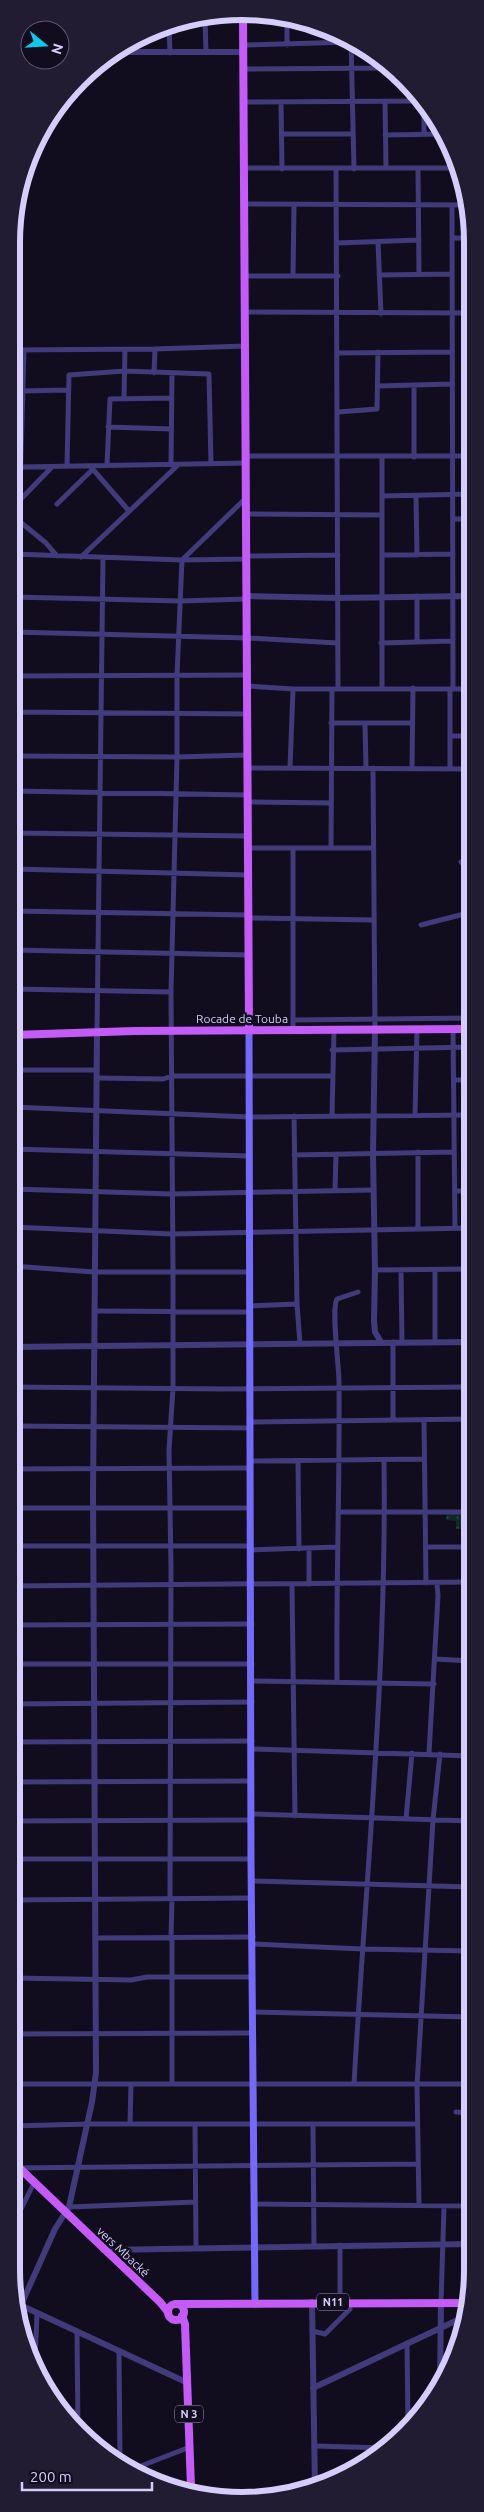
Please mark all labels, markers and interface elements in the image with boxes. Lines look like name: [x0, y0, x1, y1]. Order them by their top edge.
north arrow: [20, 20, 70, 70]
text: N: [48, 42, 67, 56]
street label: Rocade de Touba: [196, 1012, 288, 1025]
street label: vers Mbacké: [95, 2224, 152, 2279]
road number: N11: [317, 2294, 349, 2310]
road number: N 3: [175, 2406, 203, 2422]
scale bar: [22, 2460, 152, 2492]
text: 200 m: [30, 2468, 72, 2485]

